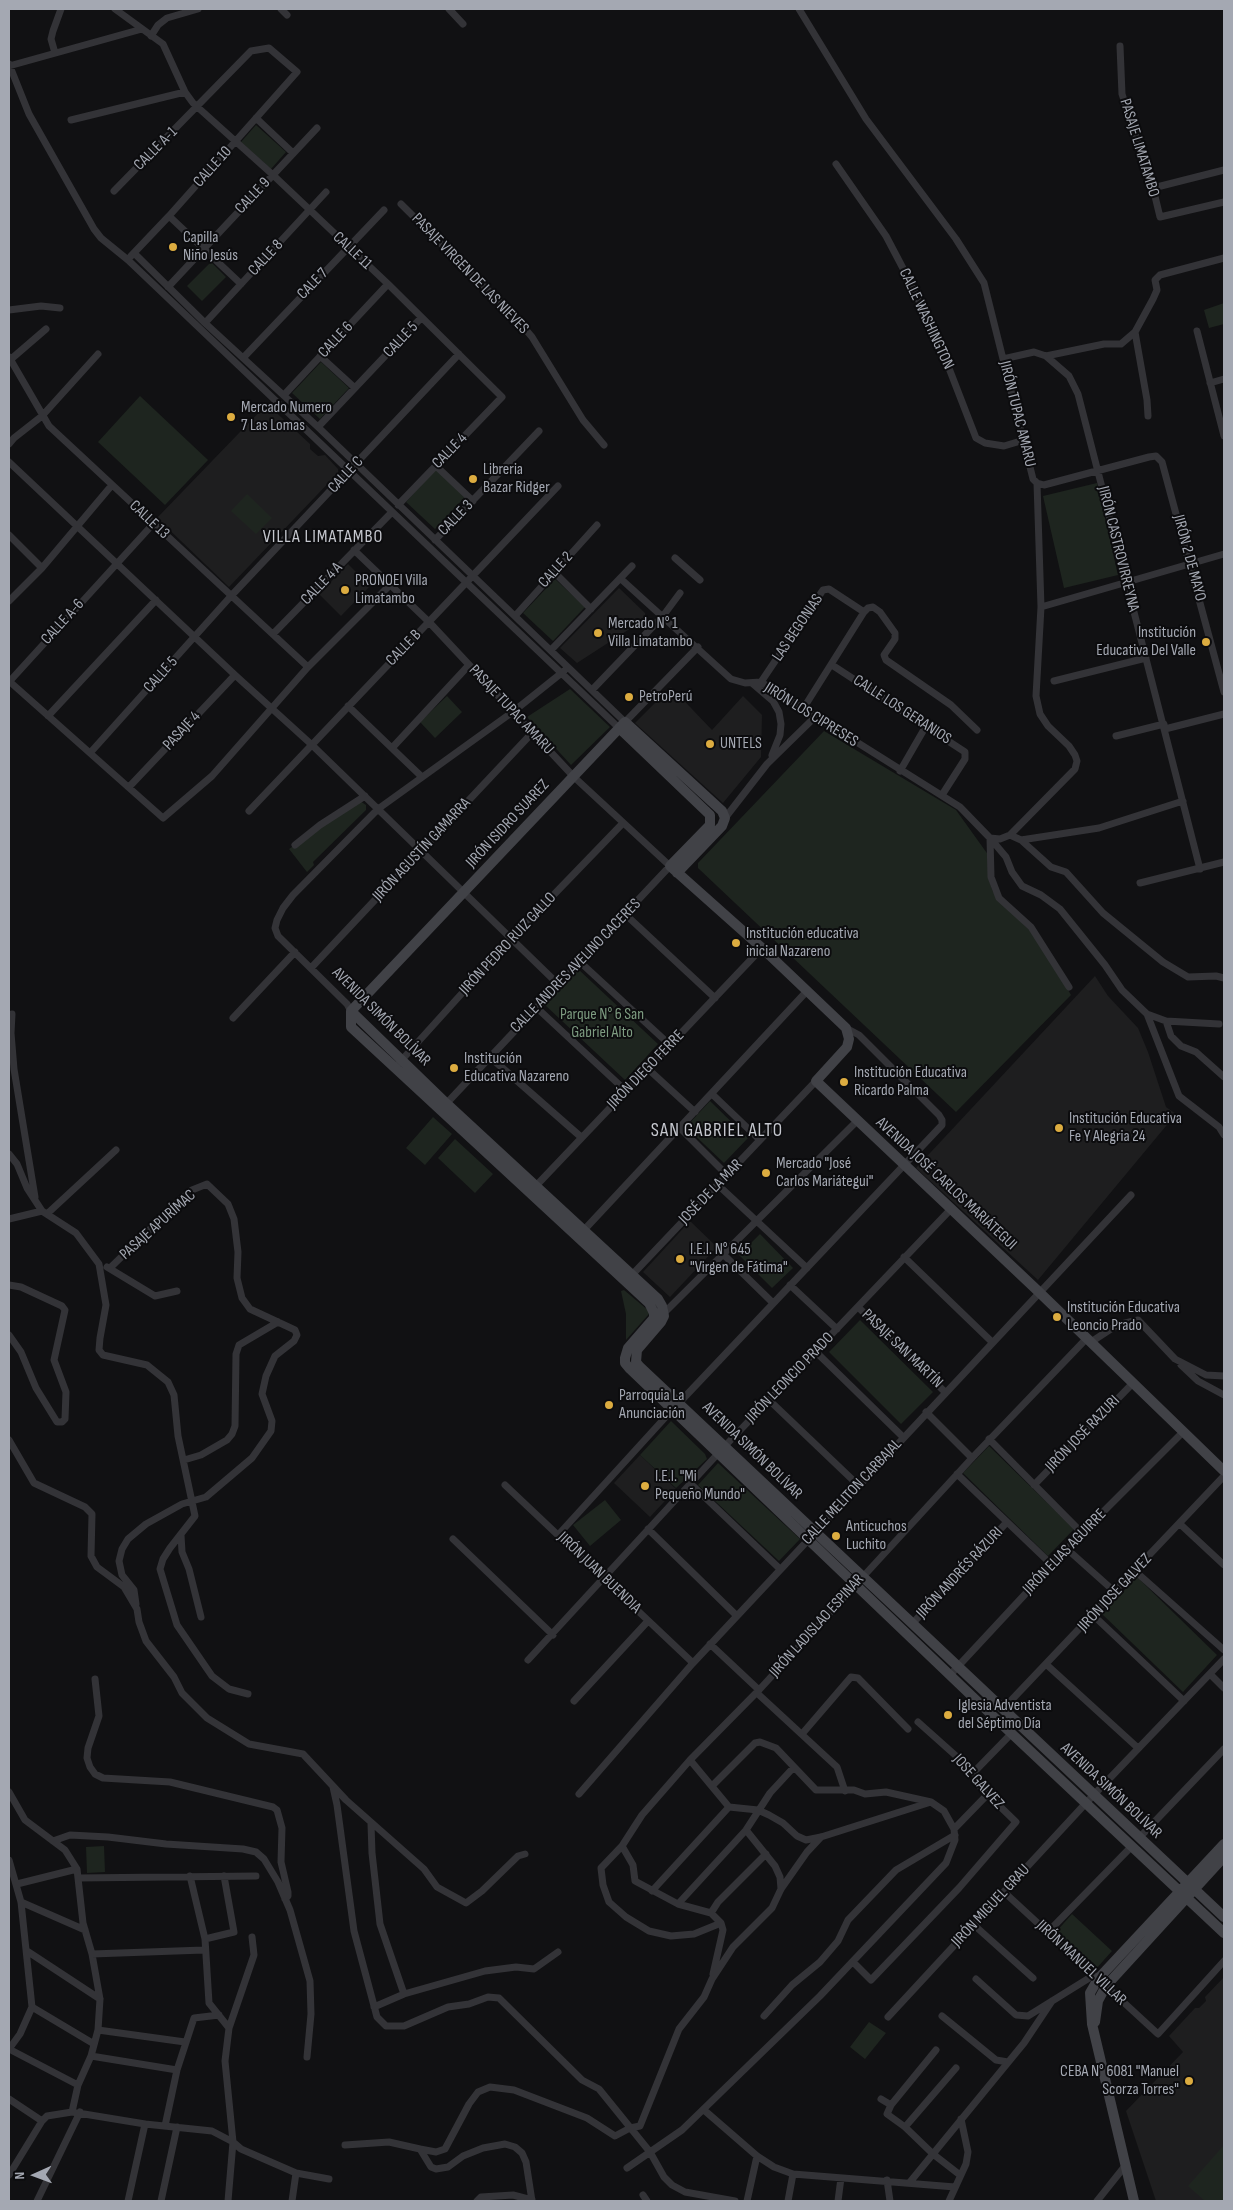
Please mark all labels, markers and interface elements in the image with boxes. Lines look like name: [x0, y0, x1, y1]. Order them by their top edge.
street label: PASAJE LIMATAMBO: [1115, 97, 1163, 199]
street label: CALLE A-1: [130, 123, 182, 175]
street label: CALLE 10: [190, 143, 236, 191]
street label: CALLE 9: [231, 174, 275, 218]
street label: PASAJE VIRGEN DE LAS NIEVES: [407, 210, 533, 338]
place label: Capilla Niño Jesús: [183, 228, 238, 266]
street label: CALLE 11: [328, 228, 376, 274]
street label: CALLE 8: [244, 236, 288, 280]
marker: Capilla Niño Jesús: [167, 241, 179, 253]
street label: CALE 7: [294, 264, 332, 304]
street label: CALLE WASHINGTON: [894, 266, 958, 372]
street label: CALLE 6: [314, 318, 358, 362]
street label: CALLE 5: [380, 318, 422, 362]
street label: JIRÓN TUPAC AMARU: [995, 359, 1039, 469]
place label: Mercado Numero 7 Las Lomas: [241, 398, 332, 436]
marker: Mercado Numero 7 Las Lomas: [225, 411, 237, 423]
street label: CALLE 4: [428, 429, 472, 473]
street label: CALLE C: [324, 453, 368, 497]
place label: Libreria Bazar Ridger: [483, 460, 550, 498]
marker: Libreria Bazar Ridger: [467, 473, 479, 485]
street label: JIRÓN CASTROVIRREYNA: [1093, 484, 1143, 614]
street label: CALLE 3: [434, 496, 478, 540]
street label: CALLE 13: [125, 497, 173, 543]
street label: JIRÓN 2 DE MAYO: [1168, 513, 1210, 603]
district label: VILLA LIMATAMBO: [261, 526, 385, 548]
street label: CALLE 2: [535, 548, 577, 592]
street label: CALLE 4 A: [297, 559, 347, 609]
place label: PRONOEI Villa Limatambo: [355, 571, 428, 609]
marker: PRONOEI Villa Limatambo: [339, 584, 351, 596]
street label: LAS BEGONIAS: [769, 591, 827, 665]
street label: CALLE A-6: [37, 595, 89, 649]
place label: Mercado N° 1 Villa Limatambo: [608, 614, 693, 652]
place label: Institución Educativa Del Valle: [1096, 623, 1196, 661]
street label: CALLE B: [382, 626, 426, 670]
marker: Mercado N° 1 Villa Limatambo: [592, 627, 604, 639]
marker: Institución Educativa Del Valle: [1200, 636, 1212, 648]
street label: CALLE 5: [140, 653, 182, 697]
street label: PASAJE TUPAC AMARU: [464, 661, 558, 759]
street label: CALLE LOS GERANIOS: [849, 671, 955, 749]
street label: JIRÓN LOS CIPRESES: [760, 678, 862, 752]
place label: PetroPerú: [639, 687, 692, 707]
marker: PetroPerú: [623, 691, 635, 703]
street label: PASAJE 4: [159, 708, 205, 754]
place label: UNTELS: [720, 734, 762, 754]
marker: UNTELS: [704, 738, 716, 750]
street label: JIRÓN ISIDRO SUAREZ: [462, 776, 554, 872]
street label: JIRÓN AGUSTÍN GAMARRA: [369, 794, 475, 906]
street label: JIRÓN PEDRO RUIZ GALLO: [456, 889, 560, 999]
street label: CALLE ANDRES AVELINO CACERES: [507, 895, 645, 1037]
place label: Institución educativa inicial Nazareno: [746, 924, 859, 962]
marker: Institución educativa inicial Nazareno: [730, 937, 742, 949]
street label: AVENIDA SIMÓN BOLÍVAR: [328, 964, 434, 1070]
park label: Parque N° 6 San Gabriel Alto: [560, 1005, 644, 1043]
street label: JIRÓN DIEGO FERRE: [603, 1026, 689, 1114]
place label: Institución Educativa Nazareno: [464, 1049, 569, 1087]
marker: Institución Educativa Nazareno: [448, 1062, 460, 1074]
place label: Institución Educativa Ricardo Palma: [854, 1063, 967, 1101]
marker: Institución Educativa Ricardo Palma: [838, 1076, 850, 1088]
place label: Institución Educativa Fe Y Alegria 24: [1069, 1109, 1182, 1147]
street label: AVENIDA JOSÉ CARLOS MARIÁTEGUI: [872, 1114, 1020, 1254]
district label: SAN GABRIEL ALTO: [649, 1120, 785, 1142]
marker: Institución Educativa Fe Y Alegria 24: [1053, 1122, 1065, 1134]
place label: Mercado "José Carlos Mariátegui": [776, 1154, 873, 1192]
street label: JOSÉ DE LA MAR: [675, 1155, 747, 1229]
marker: Mercado "José Carlos Mariátegui": [760, 1167, 772, 1179]
street label: PASAJE APURÍMAC: [116, 1186, 200, 1264]
place label: I.E.I. N° 645 "Virgen de Fátima": [690, 1240, 788, 1278]
marker: I.E.I. N° 645 "Virgen de Fátima": [674, 1253, 686, 1265]
place label: Institución Educativa Leoncio Prado: [1067, 1298, 1180, 1336]
street label: PASAJE SAN MARTÍN: [857, 1306, 947, 1392]
marker: Institución Educativa Leoncio Prado: [1051, 1311, 1063, 1323]
street label: JIRÓN LEONCIO PRADO: [742, 1329, 838, 1427]
place label: Parroquia La Anunciación: [619, 1386, 685, 1424]
street label: JIRÓN JOSÉ RAZURI: [1042, 1392, 1124, 1476]
street label: AVENIDA SIMÓN BOLÍVAR: [698, 1398, 806, 1504]
marker: Parroquia La Anunciación: [603, 1399, 615, 1411]
street label: CALLE MELITON CARBAJAL: [798, 1435, 906, 1549]
place label: I.E.I. "Mi Pequeño Mundo": [655, 1467, 745, 1505]
marker: I.E.I. "Mi Pequeño Mundo": [639, 1480, 651, 1492]
street label: JIRÓN ELIAS AGUIRRE: [1019, 1505, 1111, 1599]
place label: Anticuchos Luchito: [846, 1517, 907, 1555]
street label: JIRÓN ANDRÉS RÁZURI: [913, 1523, 1007, 1623]
street label: JIRÓN JUAN BUENDIA: [553, 1528, 645, 1618]
marker: Anticuchos Luchito: [830, 1530, 842, 1542]
street label: JIRÓN JOSE GALVEZ: [1074, 1550, 1156, 1636]
street label: JIRÓN LADISLAO ESPINAR: [766, 1570, 868, 1682]
place label: Iglesia Adventista del Séptimo Día: [958, 1696, 1052, 1734]
marker: Iglesia Adventista del Séptimo Día: [942, 1709, 954, 1721]
street label: AVENIDA SIMÓN BOLÍVAR: [1056, 1739, 1166, 1843]
street label: JOSE GALVEZ: [948, 1751, 1008, 1813]
street label: JIRÓN MIGUEL GRAU: [948, 1861, 1034, 1951]
street label: JIRÓN MANUEL VILLAR: [1032, 1916, 1130, 2010]
place label: CEBA N° 6081 "Manuel Scorza Torres": [1060, 2062, 1179, 2100]
marker: CEBA N° 6081 "Manuel Scorza Torres": [1183, 2075, 1195, 2087]
north arrow: [10, 2150, 60, 2200]
text: N: [11, 2172, 28, 2180]

